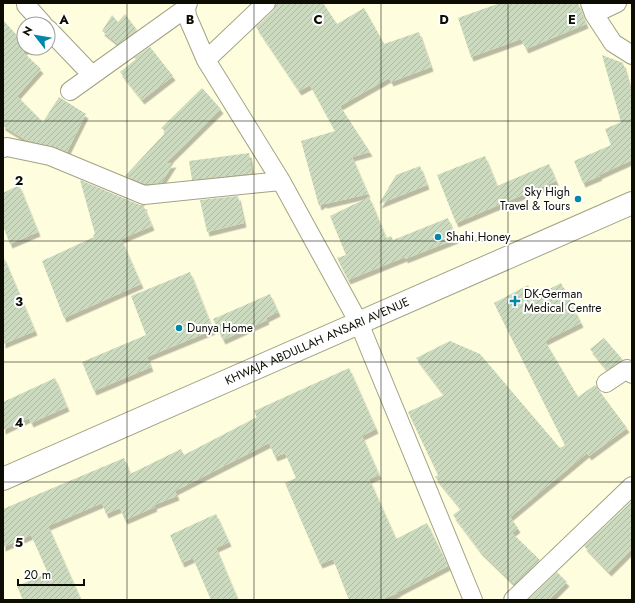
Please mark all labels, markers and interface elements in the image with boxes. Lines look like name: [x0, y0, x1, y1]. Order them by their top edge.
text: A: [58, 10, 69, 29]
text: B: [186, 10, 195, 29]
text: C: [313, 10, 323, 29]
text: D: [439, 10, 449, 29]
text: E: [568, 10, 576, 29]
north arrow: [16, 16, 56, 56]
text: N: [18, 23, 37, 39]
text: 2: [15, 171, 23, 190]
place label: Sky High Travel & Tours: [500, 183, 570, 215]
marker: Sky High Travel & Tours: [573, 194, 583, 204]
place label: Shahi Honey: [446, 228, 511, 246]
marker: Shahi Honey: [433, 232, 443, 242]
place label: DK-German Medical Centre: [524, 285, 601, 317]
text: 3: [15, 292, 23, 311]
street label: KHWAJA ABDULLAH ANSARI AVENUE: [222, 293, 412, 390]
marker: DK-German Medical Centre: [509, 295, 521, 307]
place label: Dunya Home: [187, 319, 253, 337]
marker: Dunya Home: [174, 323, 184, 333]
text: 4: [14, 413, 24, 432]
text: 5: [15, 533, 23, 552]
scale bar: [18, 561, 84, 587]
text: 20 m: [24, 566, 51, 584]

